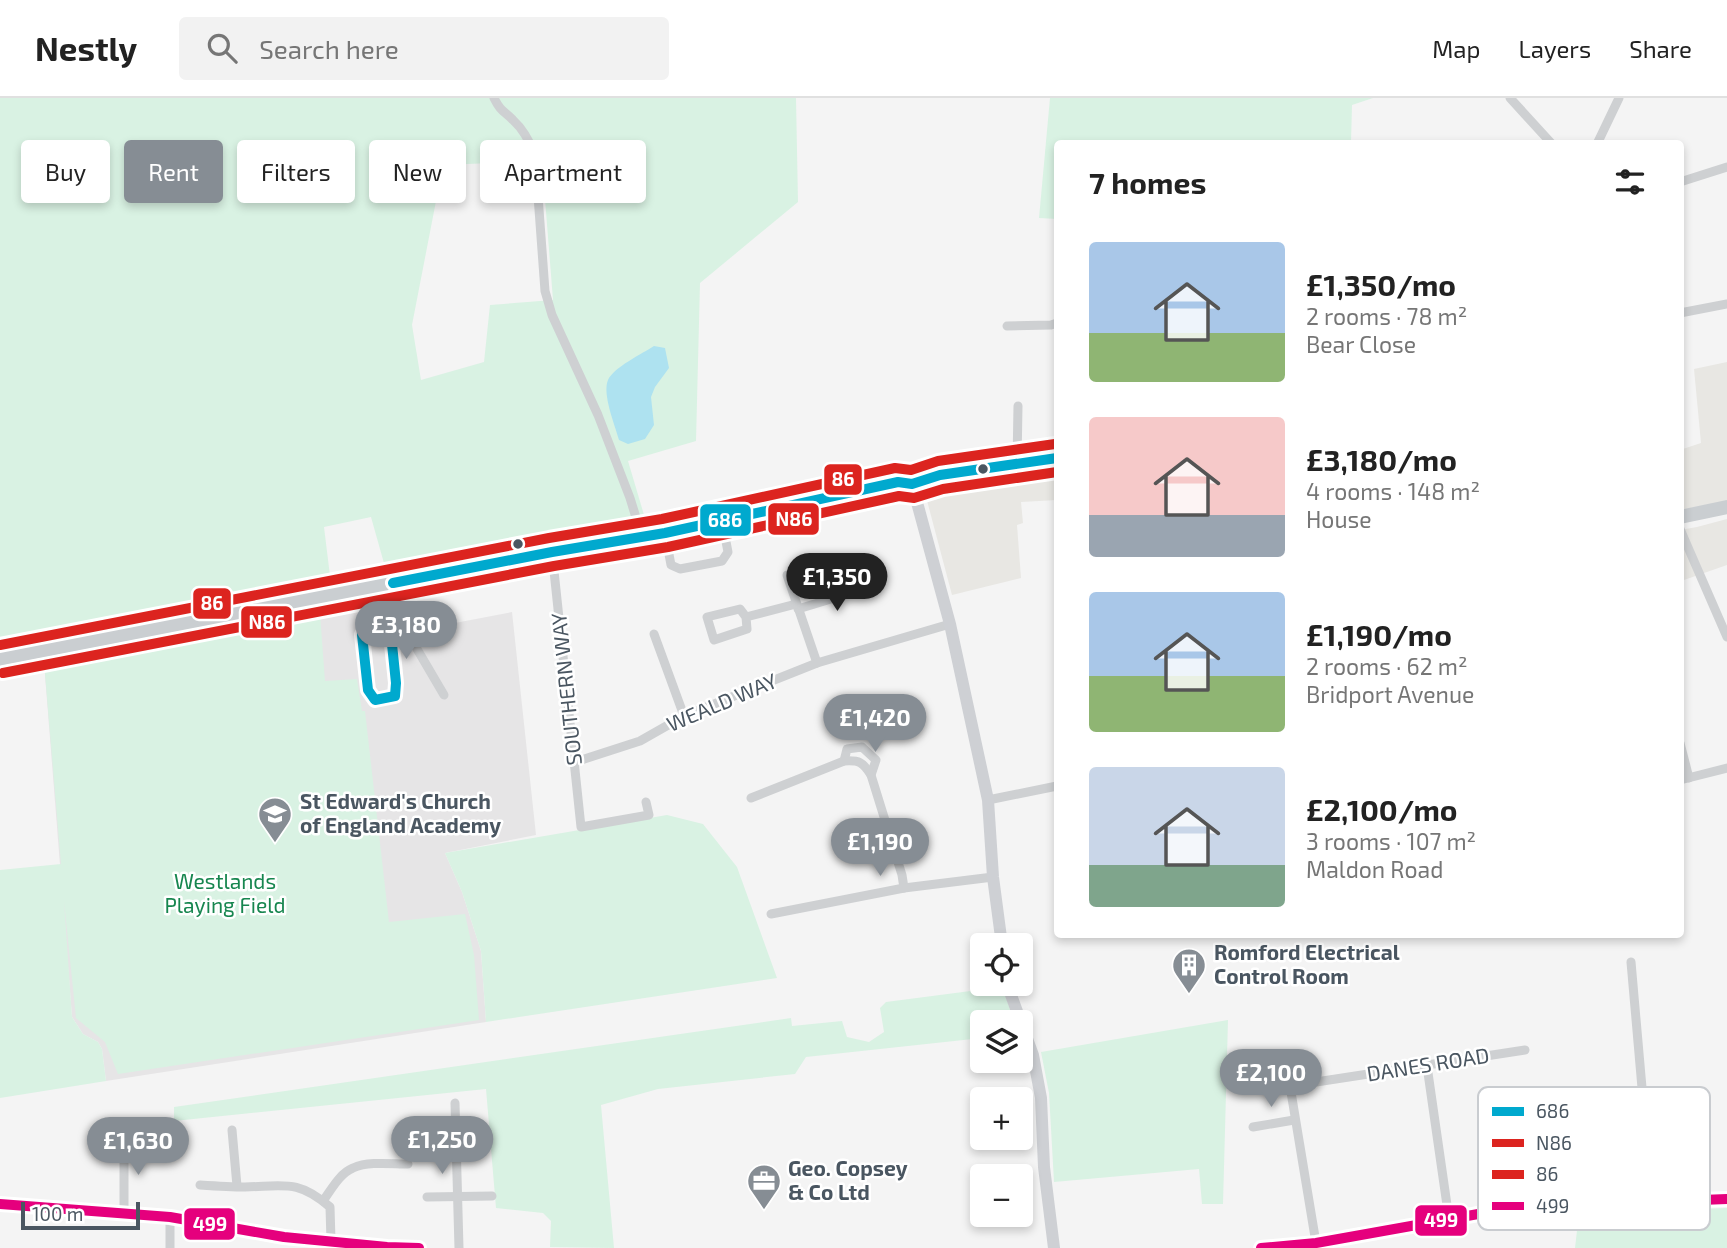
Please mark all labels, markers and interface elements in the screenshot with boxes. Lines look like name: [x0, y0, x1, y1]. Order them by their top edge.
search box: [179, 17, 669, 80]
text: Nestly: [35, 28, 137, 68]
icon: search: [203, 29, 241, 67]
text: Search here: [259, 33, 399, 64]
text: Map: [1432, 34, 1480, 63]
text: Layers: [1518, 34, 1591, 63]
text: Share: [1629, 34, 1692, 63]
chip: Buy: [21, 140, 110, 203]
chip: Rent: [124, 140, 223, 203]
chip: Filters: [237, 140, 355, 203]
chip: New: [369, 140, 466, 203]
chip: Apartment: [480, 140, 646, 203]
icon: filters: [1611, 163, 1649, 201]
text: 7 homes: [1089, 164, 1206, 200]
text: £1,350/mo: [1306, 266, 1456, 302]
icon: home: [1145, 270, 1229, 354]
text: 2 rooms · 78 m²: [1306, 302, 1467, 330]
text: Bear Close: [1306, 330, 1416, 358]
text: £3,180/mo: [1306, 441, 1457, 477]
icon: home: [1145, 445, 1229, 529]
unlabelled marker: [976, 462, 990, 476]
line badge: 86: [823, 463, 863, 496]
text: 86: [831, 467, 855, 490]
text: 4 rooms · 148 m²: [1306, 477, 1480, 505]
line badge: N86: [767, 502, 820, 536]
line badge: 686: [699, 503, 752, 537]
text: House: [1306, 505, 1372, 533]
text: N86: [776, 507, 812, 530]
text: 686: [708, 508, 742, 531]
unlabelled marker: [511, 537, 525, 551]
pin: £1,350: [780, 554, 894, 613]
text: £1,350: [802, 562, 872, 590]
line badge: 86: [192, 587, 232, 620]
text: 86: [200, 591, 224, 614]
pin: £3,180: [349, 602, 463, 661]
line badge: N86: [240, 605, 293, 639]
text: N86: [249, 610, 285, 633]
text: £3,180: [371, 610, 441, 638]
street label: SOUTHERN WAY: [545, 612, 586, 767]
text: £1,190/mo: [1306, 616, 1452, 652]
icon: home: [1145, 620, 1229, 704]
text: 2 rooms · 62 m²: [1306, 652, 1468, 680]
street label: WEALD WAY: [663, 667, 780, 736]
text: Bridport Avenue: [1306, 680, 1474, 708]
pin: £1,420: [818, 694, 932, 754]
text: £1,420: [839, 703, 911, 731]
place label: St Edward's Church of England Academy: [300, 788, 501, 838]
text: £2,100/mo: [1306, 791, 1458, 827]
school or university icon: St Edward's Church of England Academy: [256, 795, 294, 844]
icon: home: [1145, 795, 1229, 879]
pin: £1,190: [823, 818, 937, 878]
text: £1,190: [847, 827, 913, 855]
text: 3 rooms · 107 m²: [1306, 827, 1476, 855]
text: Maldon Road: [1306, 855, 1443, 883]
park label: Westlands Playing Field: [164, 868, 286, 917]
map controls: [970, 933, 1033, 1227]
button: locate: [970, 933, 1033, 996]
place label: Romford Electrical Control Room: [1214, 939, 1400, 988]
building icon: Romford Electrical Control Room: [1170, 946, 1208, 995]
button: layers: [970, 1010, 1033, 1073]
street label: DANES ROAD: [1365, 1041, 1491, 1086]
pin: £2,100: [1214, 1049, 1328, 1109]
text: £2,100: [1236, 1058, 1306, 1086]
button: +: [970, 1087, 1033, 1150]
legend: [1478, 1087, 1710, 1230]
text: 686: [1536, 1099, 1569, 1122]
pin: £1,250: [385, 1116, 499, 1176]
pin: £1,630: [81, 1118, 195, 1177]
text: £1,250: [407, 1125, 477, 1153]
text: £1,630: [103, 1126, 173, 1154]
text: N86: [1536, 1131, 1572, 1154]
place label: Geo. Copsey & Co Ltd: [788, 1155, 908, 1204]
office icon: Geo. Copsey & Co Ltd: [745, 1162, 783, 1211]
text: 86: [1536, 1162, 1558, 1185]
button: −: [970, 1164, 1033, 1227]
text: 499: [1536, 1194, 1569, 1217]
scale bar: [21, 1199, 140, 1231]
text: 100 m: [32, 1202, 83, 1225]
line badge: 499: [1414, 1204, 1468, 1237]
line badge: 499: [183, 1207, 236, 1241]
text: 499: [1424, 1208, 1458, 1231]
text: 499: [193, 1212, 227, 1235]

